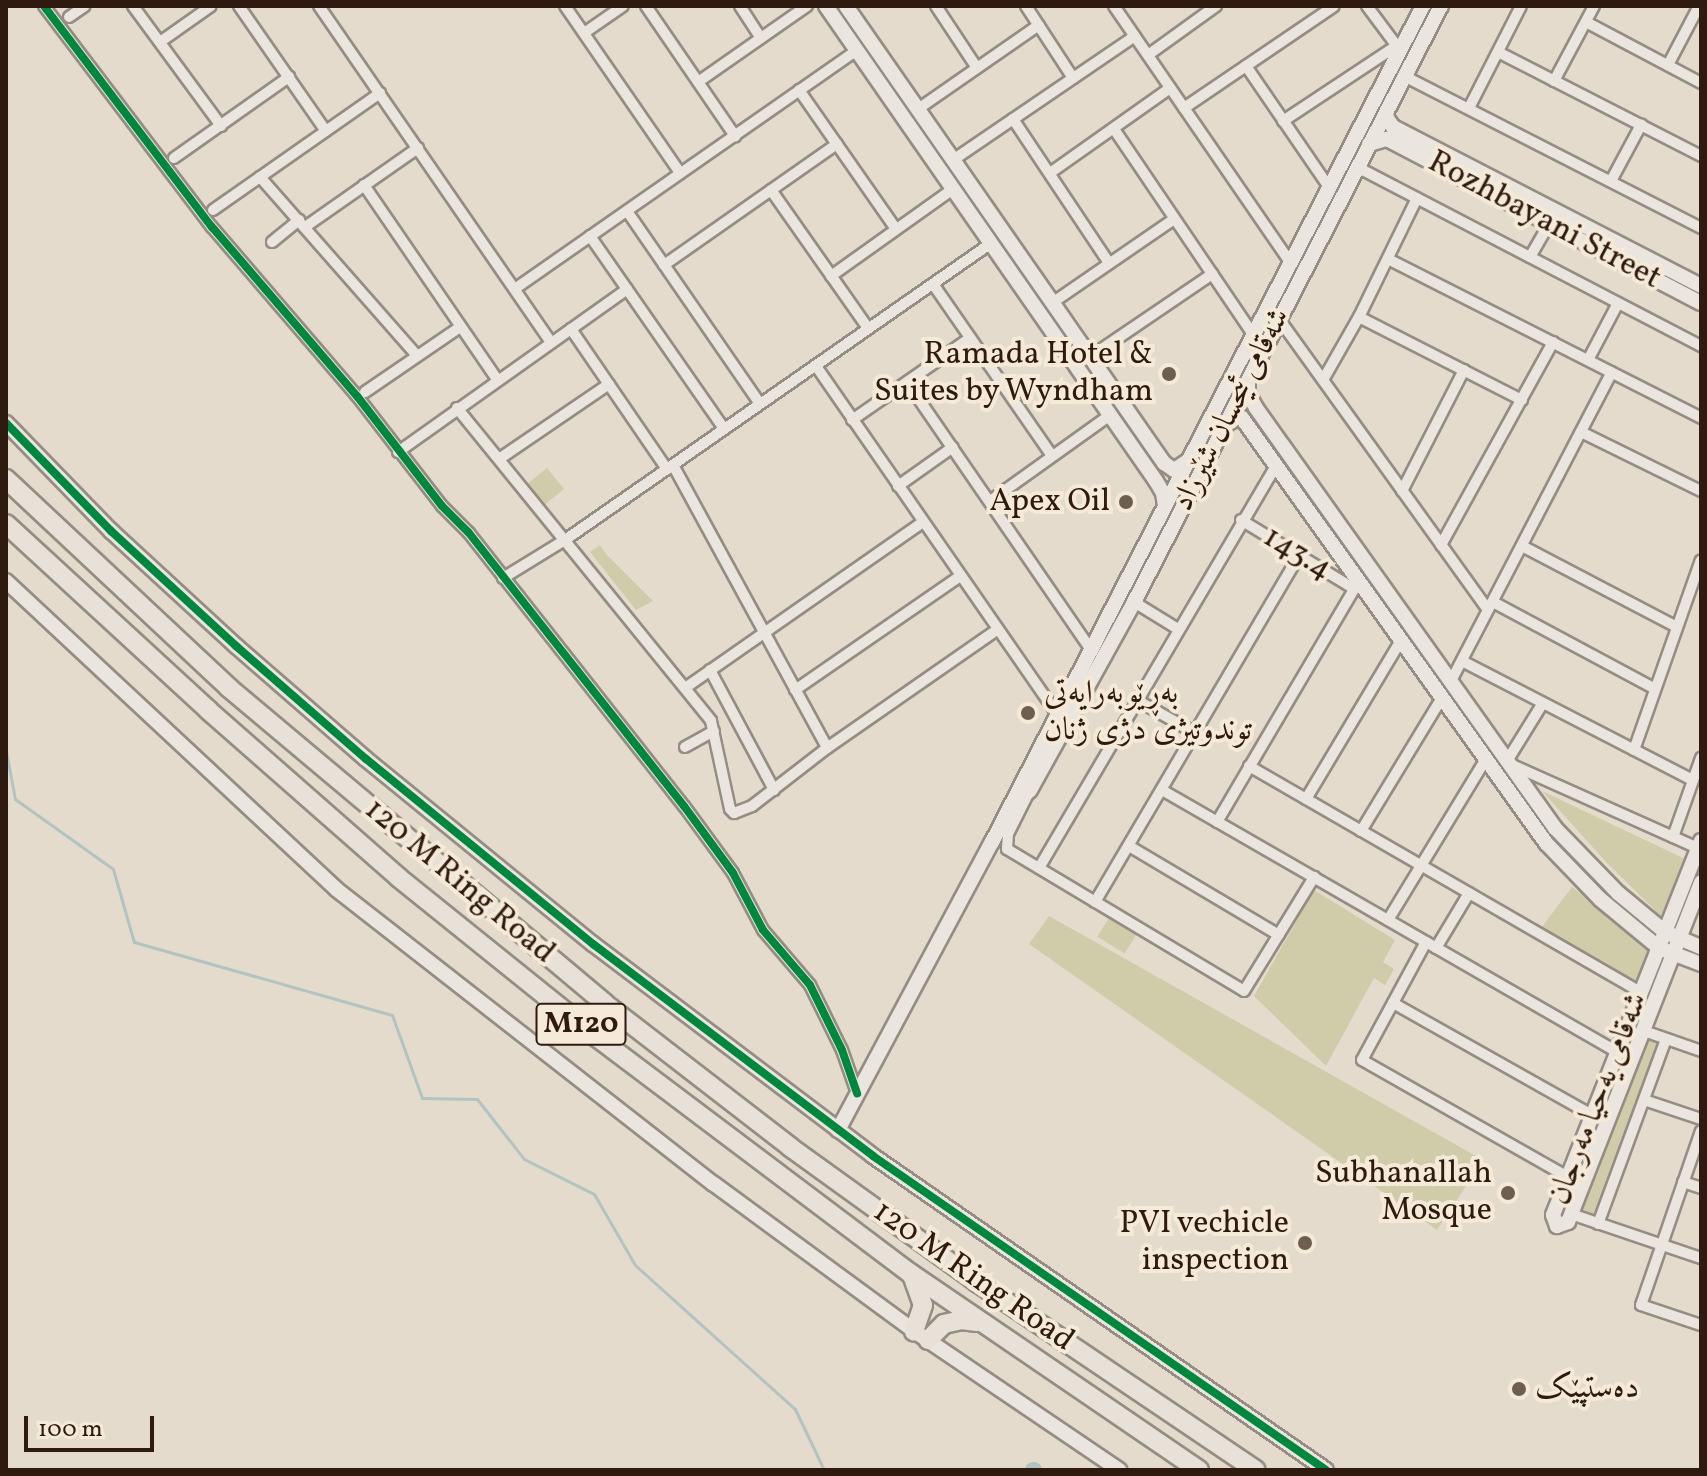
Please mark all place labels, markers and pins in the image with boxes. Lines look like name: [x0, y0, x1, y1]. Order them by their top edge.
place label: Ramada Hotel & Suites by Wyndham: [872, 337, 1153, 412]
marker: Ramada Hotel & Suites by Wyndham: [1160, 365, 1178, 383]
place label: Apex Oil: [990, 483, 1110, 521]
marker: Apex Oil: [1117, 493, 1135, 511]
place label: بەڕێوبەرایەتی توندوتیژی دژی ژنان: [1044, 676, 1252, 751]
marker: بەڕێوبەرایەتی توندوتیژی دژی ژنان: [1019, 704, 1037, 722]
place label: Subhanallah Mosque: [1315, 1156, 1492, 1231]
marker: Subhanallah Mosque: [1499, 1184, 1517, 1202]
place label: PVI vechicle inspection: [1119, 1206, 1289, 1281]
marker: PVI vechicle inspection: [1296, 1234, 1314, 1252]
place label: دەستپێک: [1535, 1370, 1639, 1408]
marker: دەستپێک: [1510, 1380, 1528, 1398]

